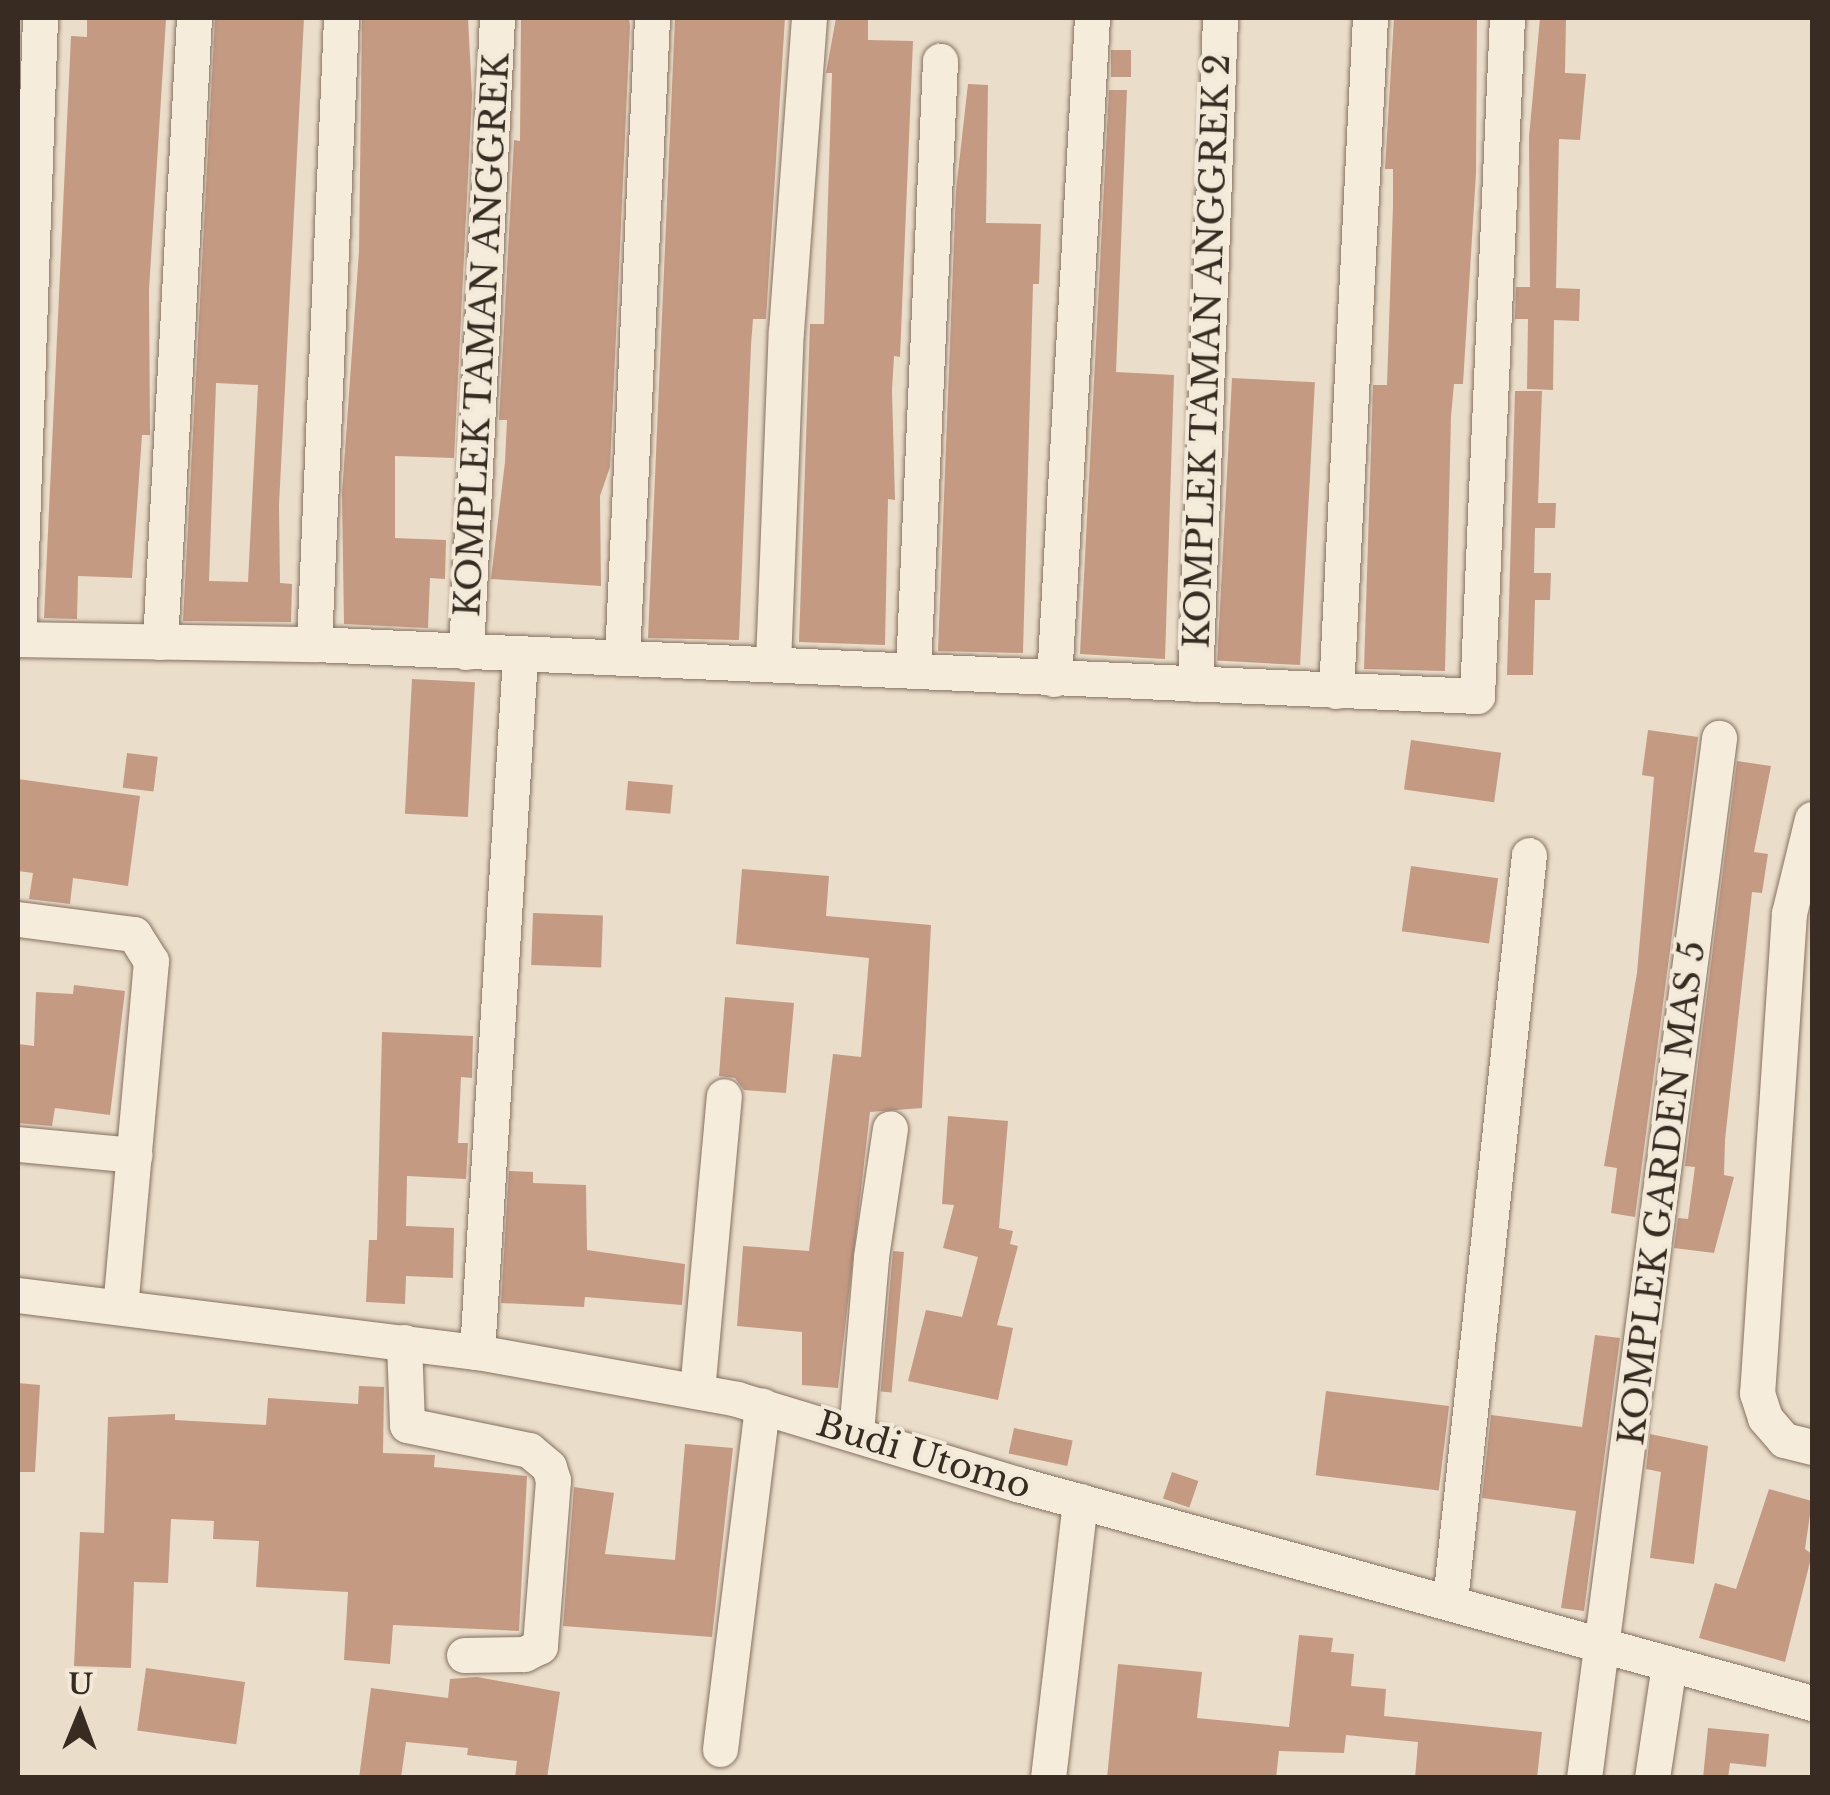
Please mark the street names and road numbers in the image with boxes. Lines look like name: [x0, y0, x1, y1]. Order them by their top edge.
street label: KOMPLEK TAMAN ANGGREK: [446, 51, 518, 619]
street label: KOMPLEK TAMAN ANGGREK 2: [1176, 51, 1238, 651]
street label: KOMPLEK GARDEN MAS 5: [1610, 938, 1714, 1448]
street label: Budi Utomo: [812, 1403, 1036, 1507]

